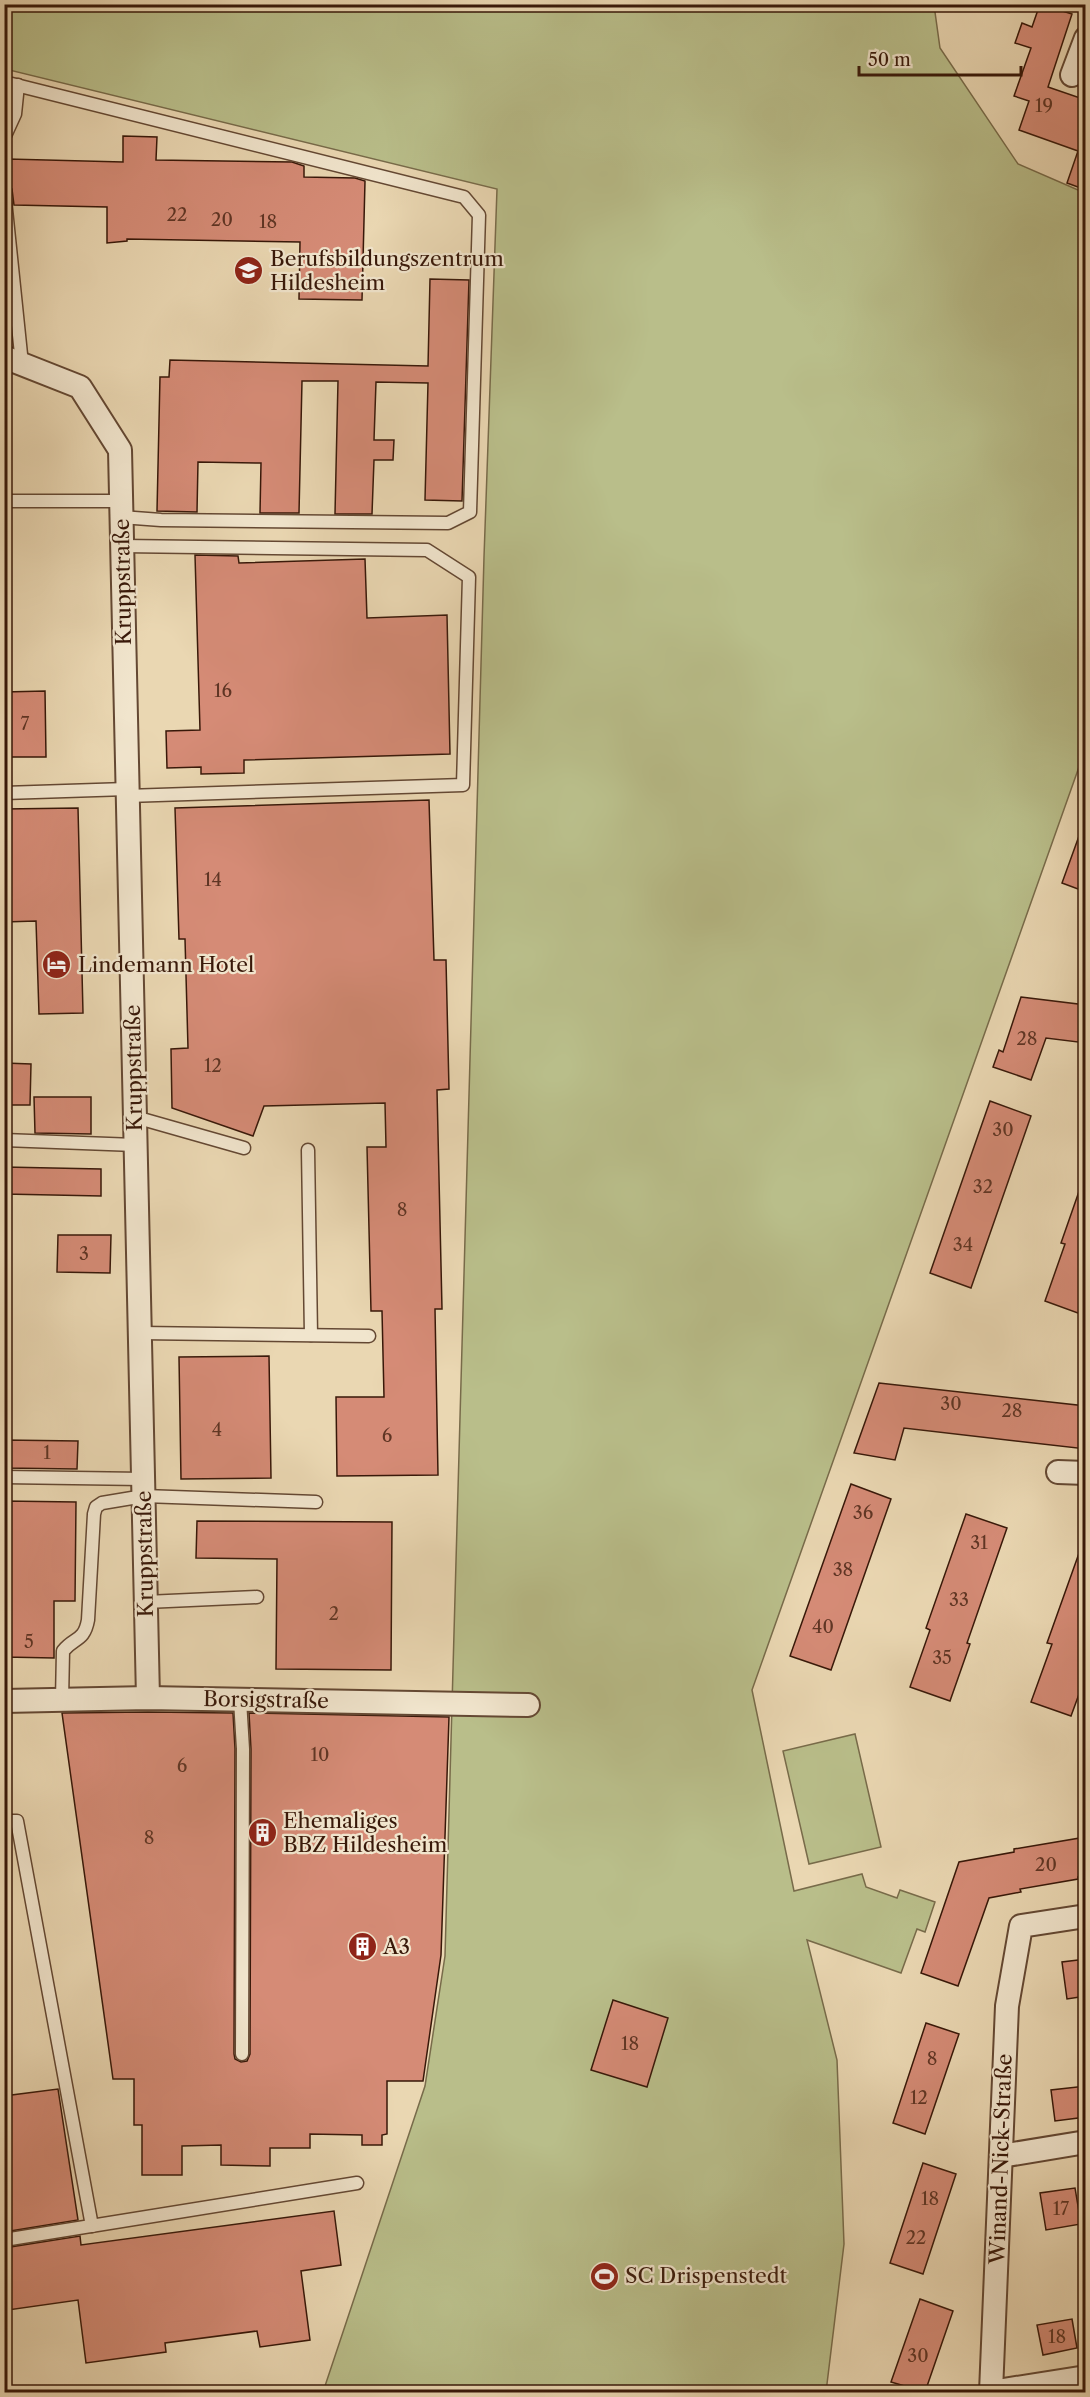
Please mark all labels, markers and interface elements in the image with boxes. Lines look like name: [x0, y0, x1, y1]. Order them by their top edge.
scale bar: [859, 39, 1021, 77]
text: 50 m: [868, 49, 911, 71]
house number: 19: [1035, 95, 1053, 117]
house number: 22: [167, 204, 187, 226]
house number: 20: [211, 209, 233, 231]
house number: 18: [259, 211, 277, 233]
place label: Berufsbildungszentrum Hildesheim: [270, 246, 504, 295]
school or university icon: Berufsbildungszentrum Hildesheim: [233, 255, 265, 287]
street label: Kruppstraße: [109, 518, 136, 646]
house number: 16: [214, 680, 232, 702]
house number: 7: [21, 713, 30, 735]
house number: 14: [204, 869, 222, 891]
hotel icon: Lindemann Hotel: [41, 949, 73, 981]
place label: Lindemann Hotel: [78, 952, 254, 977]
street label: Kruppstraße: [120, 1004, 147, 1132]
house number: 28: [1016, 1028, 1038, 1050]
house number: 12: [204, 1055, 222, 1077]
house number: 30: [992, 1119, 1014, 1141]
house number: 32: [973, 1176, 993, 1198]
house number: 8: [397, 1199, 407, 1221]
house number: 34: [953, 1234, 973, 1256]
house number: 3: [79, 1243, 89, 1265]
house number: 30: [940, 1393, 962, 1415]
house number: 28: [1001, 1400, 1023, 1422]
house number: 4: [212, 1419, 222, 1441]
house number: 6: [382, 1425, 392, 1447]
house number: 1: [43, 1442, 51, 1464]
street label: Kruppstraße: [131, 1490, 158, 1618]
house number: 36: [853, 1502, 873, 1524]
house number: 31: [970, 1532, 988, 1554]
house number: 38: [833, 1559, 853, 1581]
house number: 33: [949, 1589, 969, 1611]
house number: 2: [329, 1603, 339, 1625]
house number: 40: [812, 1616, 834, 1638]
house number: 5: [24, 1631, 34, 1653]
house number: 35: [932, 1647, 952, 1669]
street label: Borsigstraße: [203, 1686, 329, 1713]
house number: 10: [311, 1744, 329, 1766]
house number: 6: [177, 1755, 187, 1777]
place label: Ehemaliges BBZ Hildesheim: [283, 1808, 448, 1857]
building icon: Ehemaliges BBZ Hildesheim: [246, 1817, 278, 1849]
house number: 8: [144, 1827, 154, 1849]
house number: 20: [1035, 1854, 1057, 1876]
building icon: A3: [346, 1931, 378, 1963]
place label: A3: [382, 1934, 410, 1959]
house number: 18: [621, 2033, 639, 2055]
house number: 8: [927, 2048, 937, 2070]
street label: Winand-Nick-Straße: [984, 2053, 1017, 2266]
house number: 12: [910, 2087, 928, 2109]
house number: 18: [921, 2188, 939, 2210]
house number: 17: [1053, 2198, 1069, 2220]
house number: 22: [906, 2227, 926, 2249]
sports icon: SC Drispenstedt: [588, 2260, 620, 2292]
place label: SC Drispenstedt: [625, 2263, 788, 2288]
house number: 18: [1048, 2326, 1066, 2348]
house number: 30: [907, 2345, 929, 2367]

